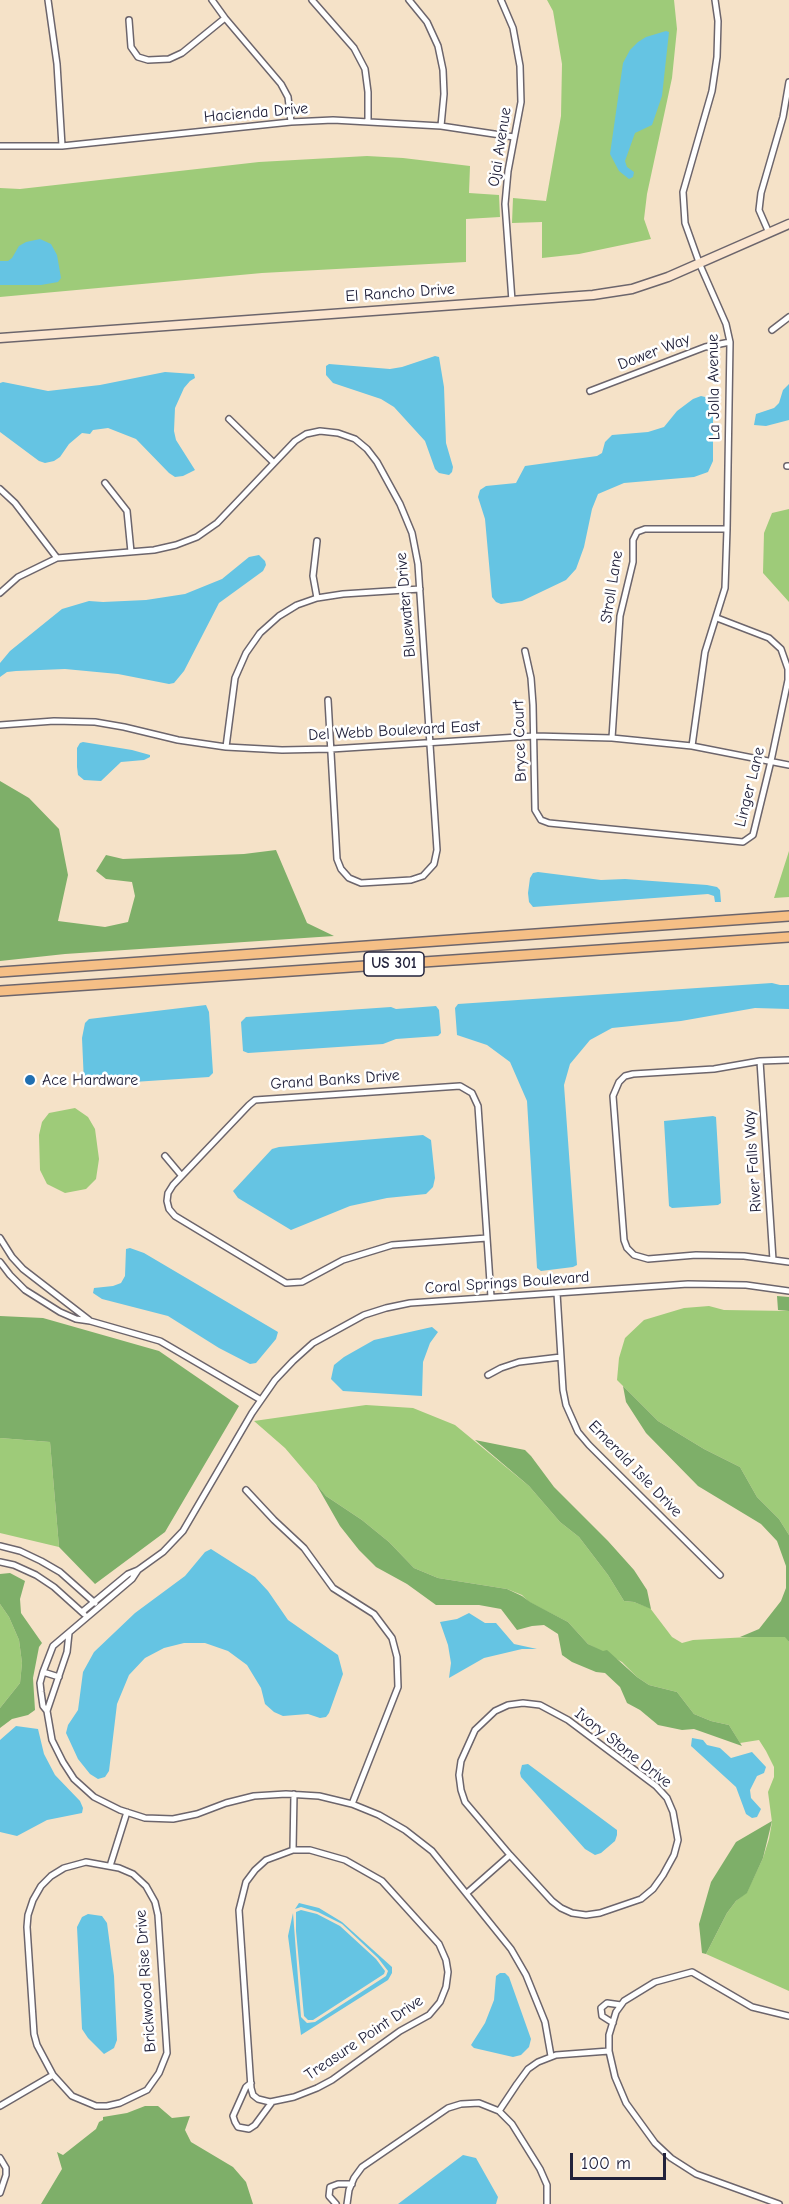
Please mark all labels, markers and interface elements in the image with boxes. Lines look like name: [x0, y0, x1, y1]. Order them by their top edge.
street label: Hacienda Drive: [203, 99, 309, 127]
street label: Ojai Avenue: [484, 106, 516, 188]
street label: El Rancho Drive: [345, 280, 455, 306]
street label: Dower Way: [615, 329, 693, 375]
street label: La Jolla Avenue: [703, 334, 725, 440]
street label: Stroll Lane: [597, 549, 627, 625]
street label: Bluewater Drive: [392, 552, 420, 658]
street label: Bryce Court: [509, 700, 531, 782]
street label: Del Webb Boulevard East: [308, 717, 480, 745]
street label: Linger Lane: [731, 745, 769, 829]
road number: US 301: [364, 952, 424, 976]
street label: Grand Banks Drive: [270, 1066, 400, 1094]
place label: Ace Hardware: [42, 1070, 138, 1090]
marker: Ace Hardware: [23, 1073, 37, 1087]
street label: River Falls Way: [740, 1109, 766, 1213]
street label: Coral Springs Boulevard: [424, 1268, 590, 1298]
street label: Emerald Isle Drive: [584, 1417, 686, 1521]
street label: Ivory Stone Drive: [571, 1704, 675, 1792]
street label: Brickwood Rise Drive: [131, 1909, 161, 2053]
street label: Treasure Point Drive: [301, 1991, 427, 2085]
scale bar: [573, 2141, 669, 2179]
text: 100 m: [581, 2153, 631, 2174]

